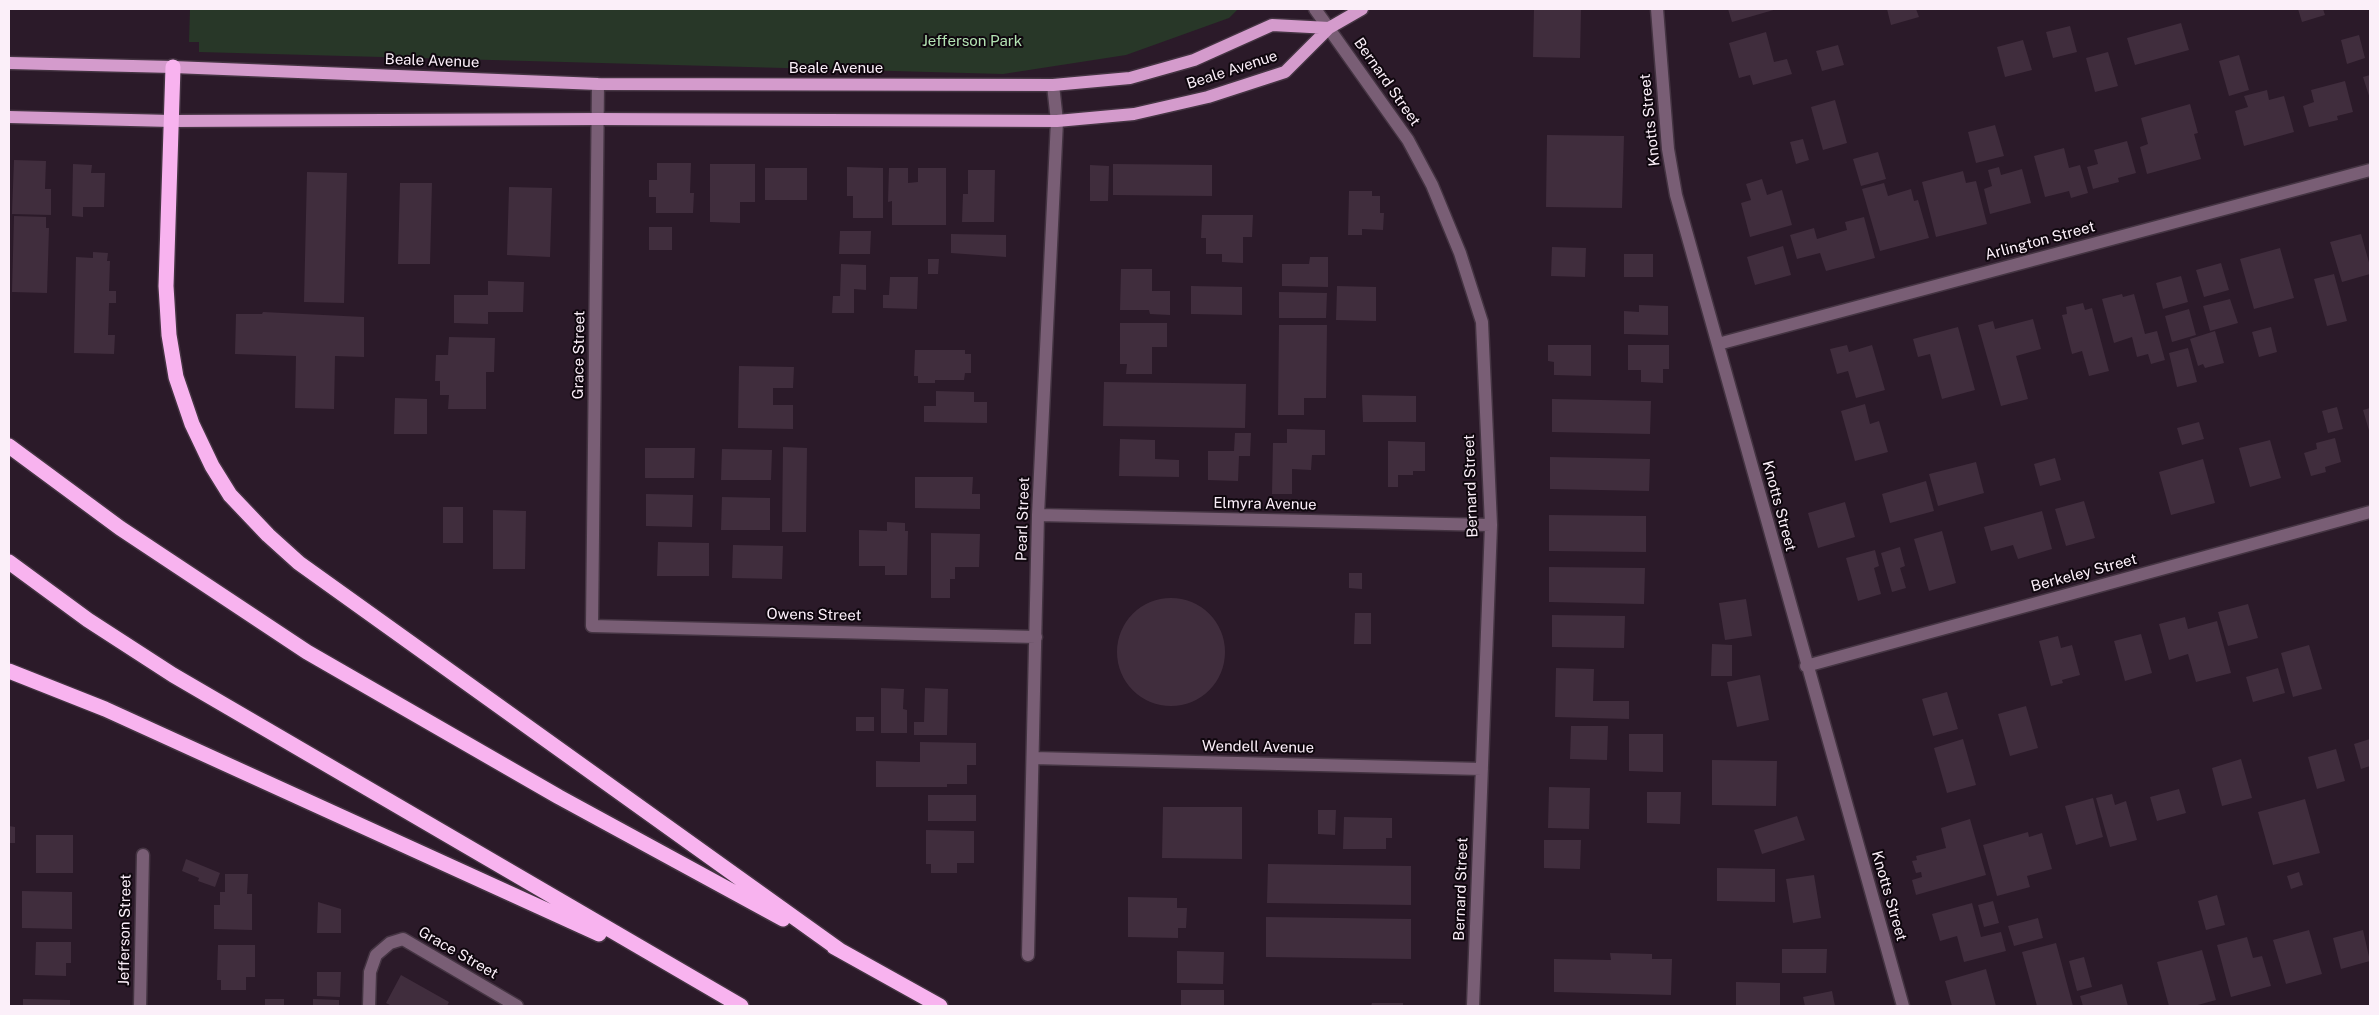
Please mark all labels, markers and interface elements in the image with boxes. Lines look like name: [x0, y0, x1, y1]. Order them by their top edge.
park label: Jefferson Park: [922, 32, 1022, 50]
street label: Bernard Street: [1350, 34, 1424, 130]
street label: Beale Avenue: [1184, 47, 1280, 93]
street label: Beale Avenue: [384, 50, 480, 72]
street label: Beale Avenue: [789, 59, 883, 77]
street label: Knotts Street: [1636, 73, 1664, 167]
street label: Arlington Street: [1983, 218, 2097, 264]
street label: Grace Street: [569, 310, 589, 400]
street label: Bernard Street: [1460, 434, 1482, 538]
street label: Knotts Street: [1758, 459, 1800, 553]
street label: Pearl Street: [1013, 477, 1033, 561]
street label: Elmyra Avenue: [1213, 494, 1317, 514]
street label: Berkeley Street: [2029, 550, 2139, 596]
street label: Owens Street: [767, 605, 861, 625]
street label: Wendell Avenue: [1202, 737, 1314, 757]
street label: Bernard Street: [1450, 837, 1472, 941]
street label: Knotts Street: [1868, 849, 1910, 943]
street label: Jefferson Street: [115, 874, 135, 986]
street label: Grace Street: [415, 923, 501, 983]

